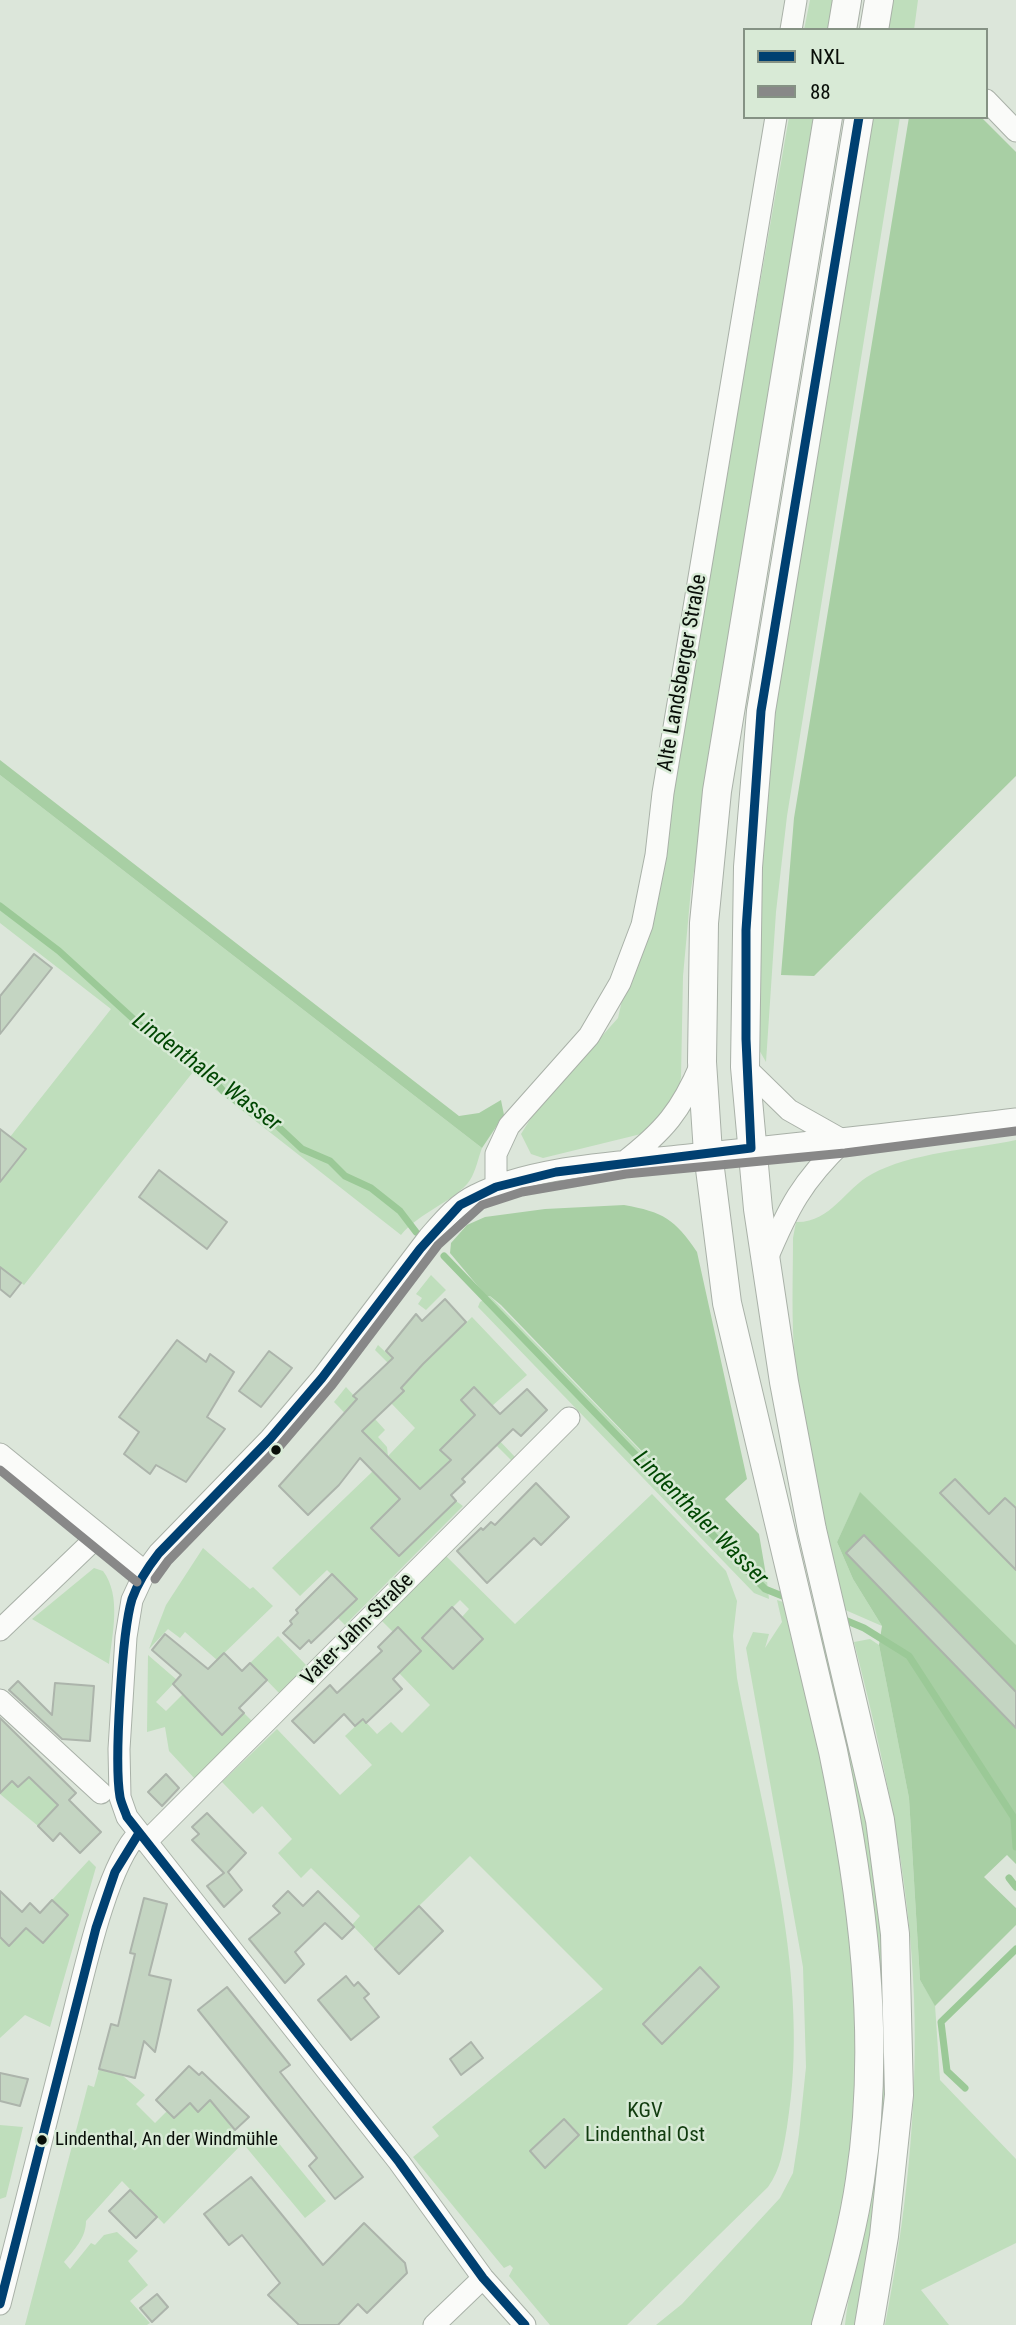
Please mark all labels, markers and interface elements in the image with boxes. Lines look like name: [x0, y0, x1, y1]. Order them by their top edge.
legend: [743, 28, 988, 119]
text: NXL: [810, 45, 845, 69]
text: 88: [810, 80, 831, 104]
street label: Alte Landsberger Straße: [653, 572, 713, 774]
water label: Lindenthaler Wasser: [126, 1008, 286, 1138]
unlabelled marker: [269, 1443, 283, 1457]
water label: Lindenthaler Wasser: [627, 1446, 773, 1592]
street label: Vater-Jahn-Straße: [297, 1569, 419, 1691]
park label: KGV Lindenthal Ost: [585, 2099, 705, 2149]
place label: Lindenthal, An der Windmühle: [55, 2129, 278, 2151]
marker: Lindenthal, An der Windmühle: [35, 2133, 49, 2147]

